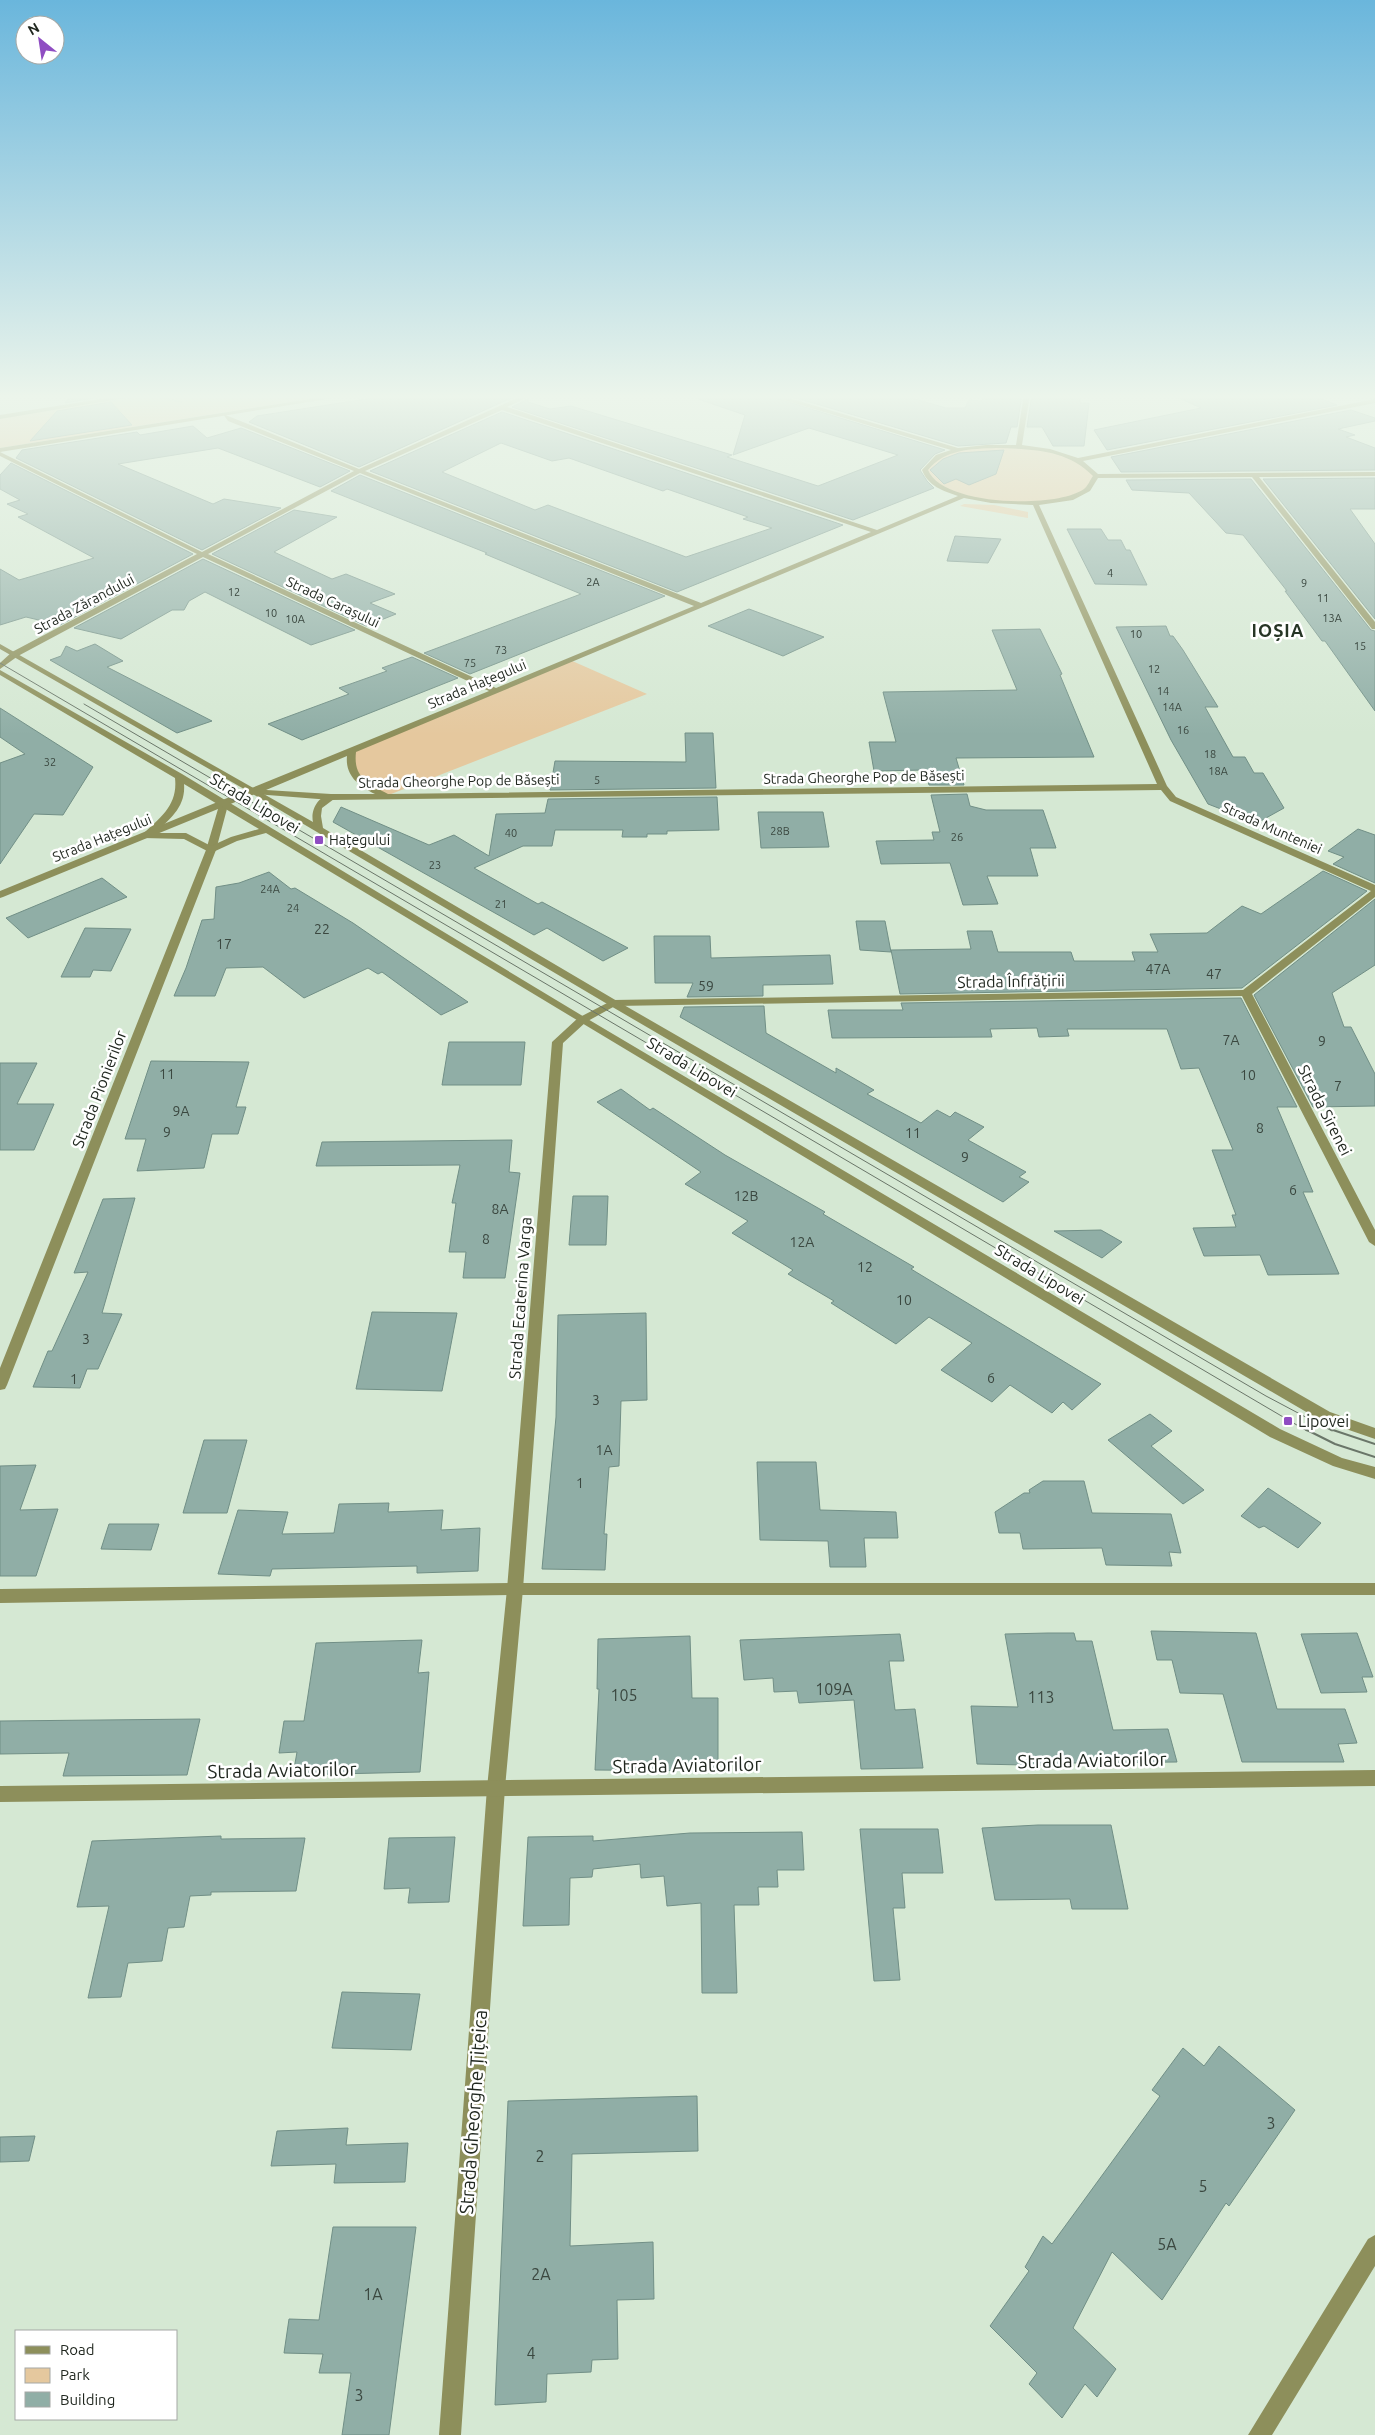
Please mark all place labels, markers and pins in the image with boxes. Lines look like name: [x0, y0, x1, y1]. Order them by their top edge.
place label: Hațegului: [329, 832, 390, 848]
marker: Hațegului: [313, 834, 325, 846]
place label: Lipovei: [1298, 1412, 1349, 1430]
marker: Lipovei: [1282, 1415, 1294, 1427]

